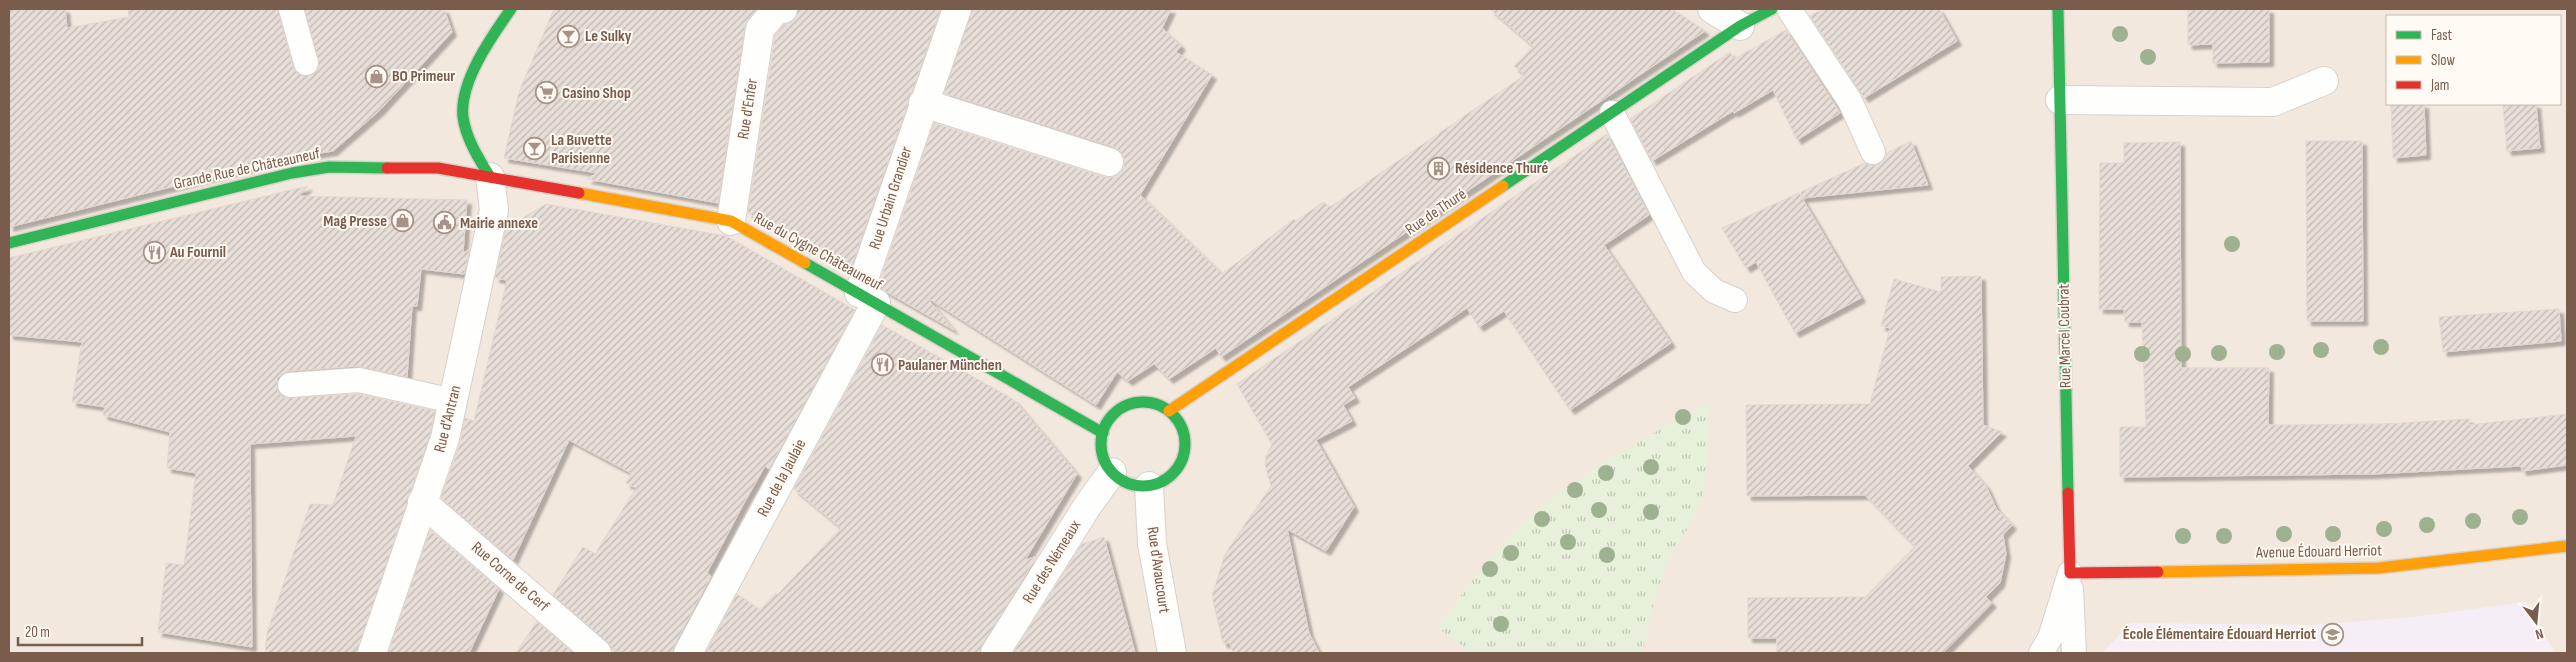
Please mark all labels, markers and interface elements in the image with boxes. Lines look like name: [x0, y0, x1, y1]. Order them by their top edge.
legend: [2386, 15, 2561, 105]
bar icon: Le Sulky: [557, 24, 581, 48]
text: Fast: [2431, 26, 2453, 45]
place label: Le Sulky: [585, 27, 632, 46]
text: Slow: [2431, 51, 2455, 70]
shop icon: BO Primeur: [364, 64, 388, 88]
place label: BO Primeur: [392, 67, 455, 86]
text: Jam: [2430, 76, 2449, 95]
street label: Rue d'Enfer: [734, 77, 762, 141]
supermarket icon: Casino Shop: [534, 81, 558, 105]
place label: Casino Shop: [562, 84, 631, 103]
place label: La Buvette Parisienne: [551, 131, 612, 168]
bar icon: La Buvette Parisienne: [523, 137, 547, 161]
street label: Grande Rue de Châteauneuf: [172, 144, 322, 194]
street label: Rue Urbain Grandier: [865, 144, 917, 252]
building icon: Résidence Thuré: [1427, 156, 1451, 180]
place label: Résidence Thuré: [1455, 159, 1549, 178]
street label: Rue de Thuré: [1402, 185, 1470, 239]
shop icon: Mag Presse: [391, 209, 415, 233]
street label: Rue du Cygne Châteauneuf: [750, 209, 886, 295]
public building icon: Mairie annexe: [432, 211, 456, 235]
place label: Mag Presse: [323, 212, 387, 231]
place label: Mairie annexe: [460, 214, 538, 233]
restaurant icon: Au Fournil: [142, 240, 166, 264]
place label: Au Fournil: [169, 243, 226, 262]
street label: Rue Marcel Coubrat: [2055, 284, 2075, 388]
restaurant icon: Paulaner München: [870, 353, 894, 377]
place label: Paulaner München: [898, 356, 1002, 375]
street label: Rue d'Antran: [430, 383, 466, 455]
street label: Rue de la Jaulaie: [754, 436, 810, 520]
street label: Rue des Némeaux: [1019, 517, 1085, 607]
street label: Rue d'Avaucourt: [1143, 526, 1173, 615]
street label: Rue Corne de Cerf: [467, 538, 553, 616]
street label: Avenue Édouard Herriot: [2255, 541, 2382, 563]
north arrow: [2511, 597, 2561, 647]
scale bar: [18, 614, 141, 646]
school or university icon: École Élémentaire Édouard Herriot: [2320, 622, 2344, 646]
text: 20 m: [25, 623, 50, 642]
place label: École Élémentaire Édouard Herriot: [2123, 625, 2316, 644]
text: N: [2534, 625, 2545, 643]

